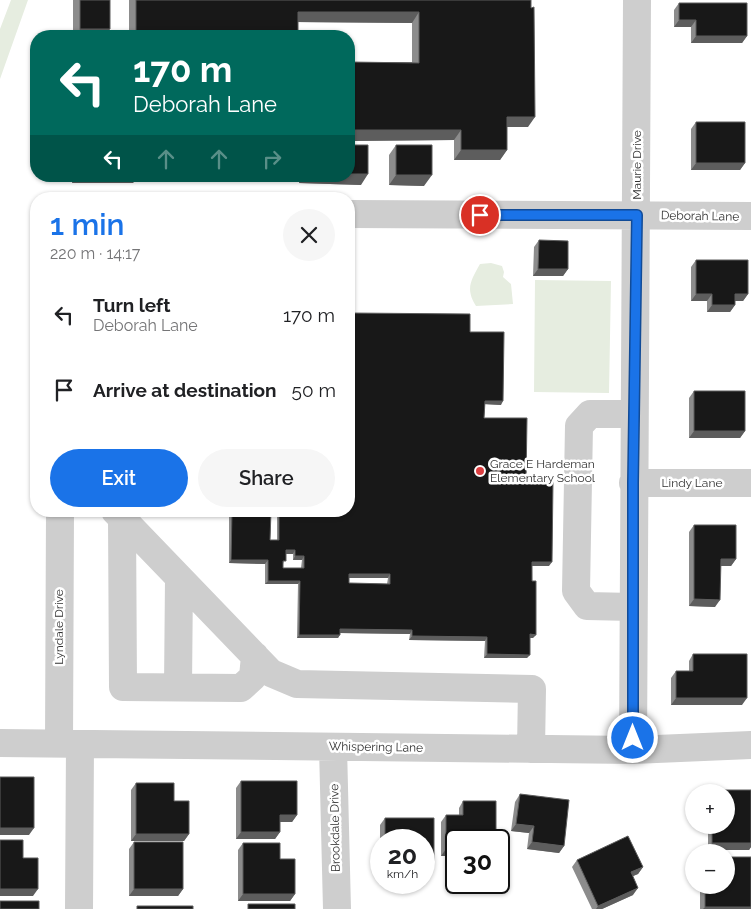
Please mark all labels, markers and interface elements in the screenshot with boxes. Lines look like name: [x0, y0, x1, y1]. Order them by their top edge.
text: 170 m: [133, 49, 232, 90]
icon: left: [50, 50, 115, 115]
text: Deborah Lane: [133, 91, 277, 117]
street label: Maurie Drive: [630, 130, 644, 200]
icon: left: [99, 145, 127, 173]
icon: ahead: [152, 145, 180, 173]
icon: ahead: [205, 145, 233, 173]
icon: right: [258, 145, 286, 173]
pin: [459, 194, 501, 236]
icon: arrive: [466, 201, 494, 229]
text: 1 min: [50, 207, 125, 242]
street label: Deborah Lane: [661, 208, 739, 224]
button: close: [283, 209, 335, 261]
text: 220 m · 14:17: [50, 244, 140, 263]
text: Turn left: [93, 294, 170, 316]
icon: left: [50, 301, 78, 329]
text: 170 m: [283, 304, 335, 326]
text: Deborah Lane: [93, 316, 198, 335]
icon: arrive: [50, 376, 78, 404]
text: Arrive at destination: [93, 379, 277, 401]
text: 50 m: [292, 379, 336, 401]
button: Exit: [50, 449, 188, 507]
button: Share: [198, 449, 335, 507]
place label: Grace E Hardeman Elementary School: [490, 457, 596, 485]
marker: Grace E Hardeman Elementary School: [474, 465, 486, 477]
street label: Lindy Lane: [662, 476, 722, 490]
street label: Lyndale Drive: [52, 589, 66, 665]
position arrow: [606, 711, 658, 763]
street label: Whispering Lane: [329, 739, 423, 755]
street label: Brookdale Drive: [327, 784, 343, 872]
map controls: [685, 784, 735, 894]
button: +: [685, 784, 735, 834]
speed limit sign: 30: [445, 829, 510, 894]
text: 20: [388, 840, 417, 870]
button: −: [685, 844, 735, 894]
text: km/h: [387, 867, 418, 881]

